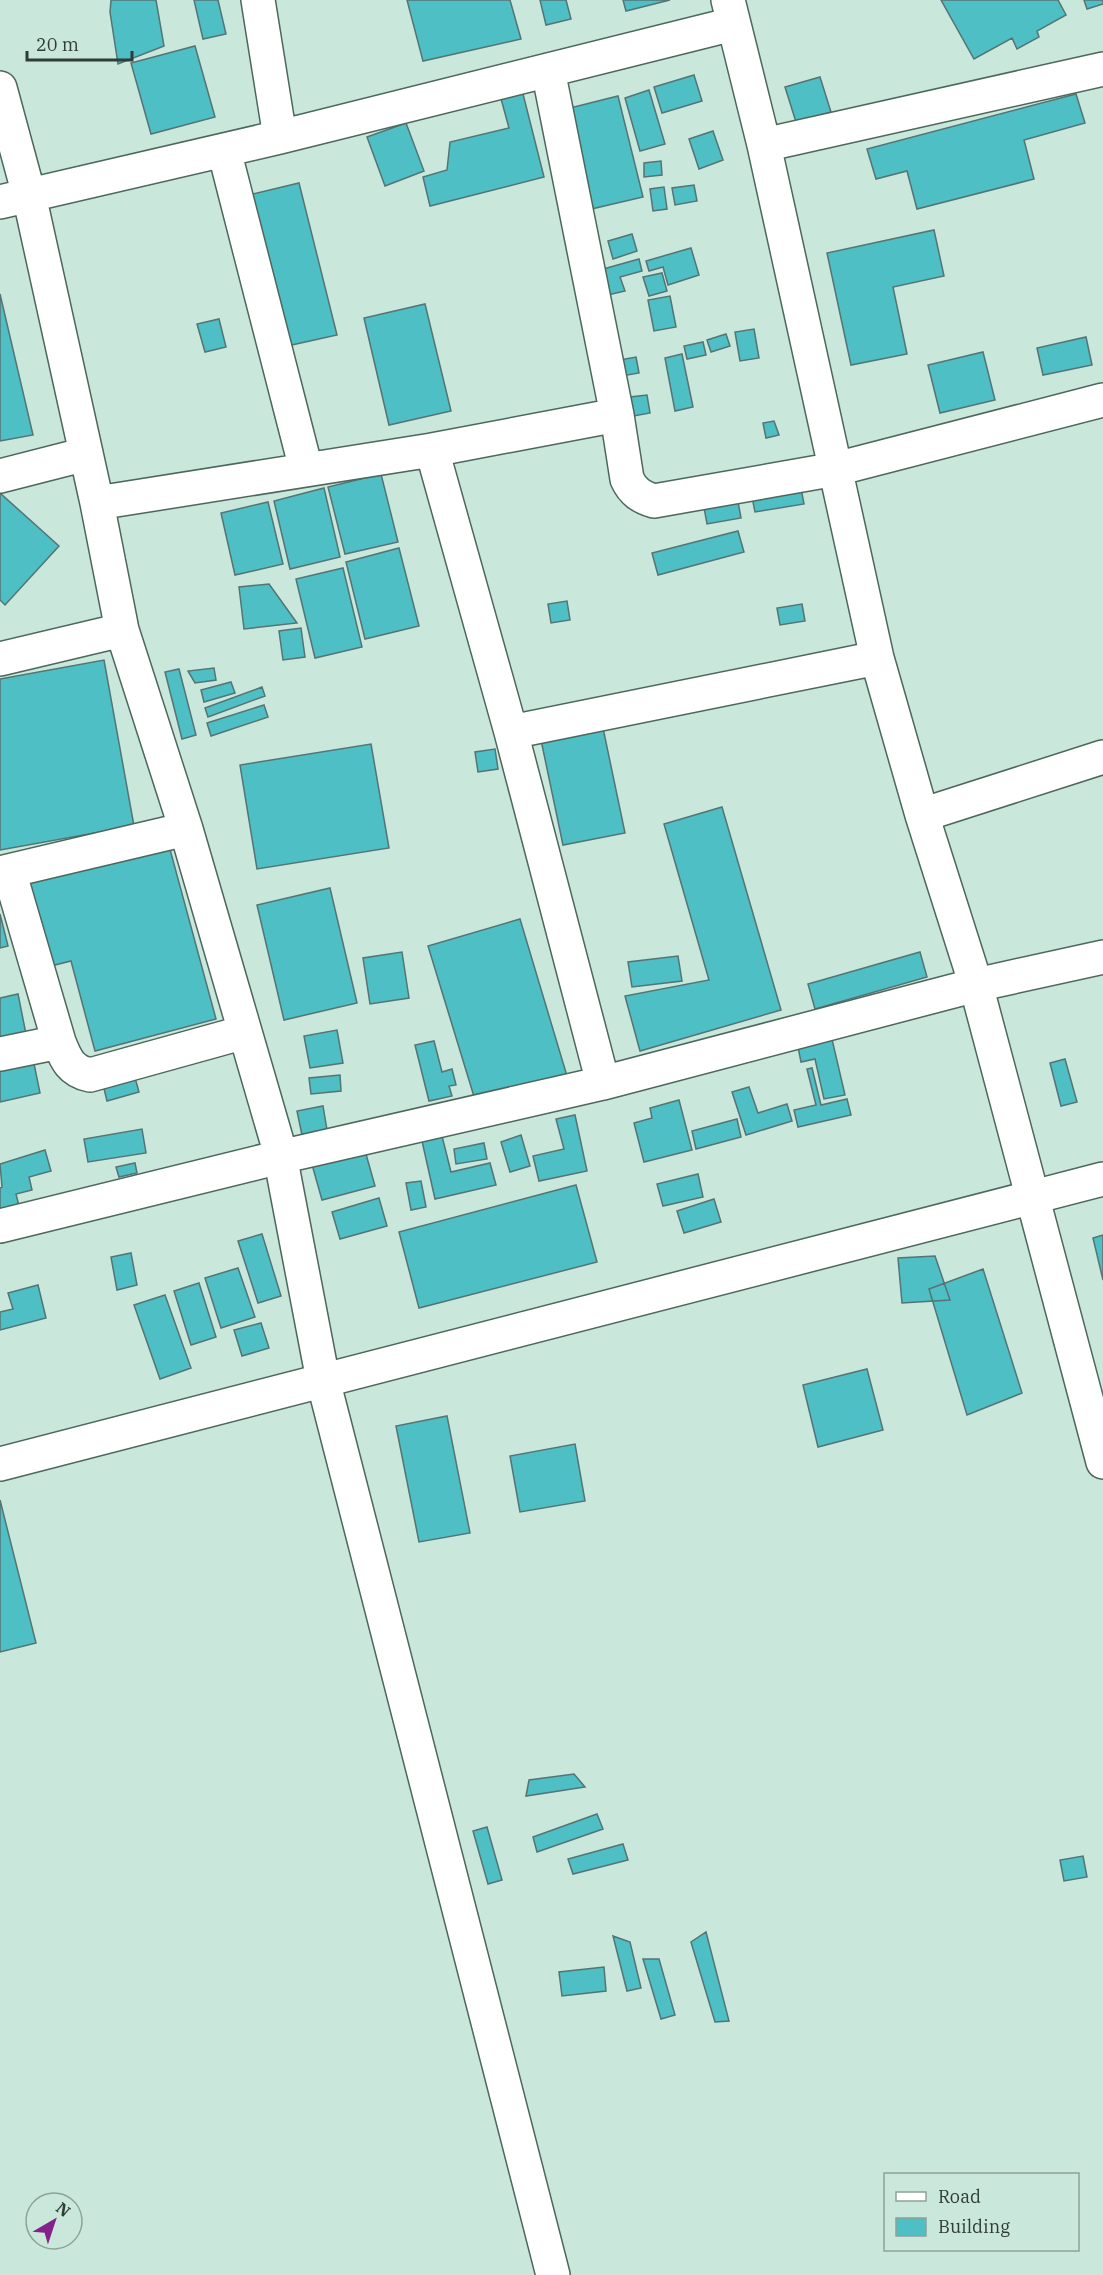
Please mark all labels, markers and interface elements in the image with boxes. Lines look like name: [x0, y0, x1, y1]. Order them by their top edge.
scale bar: [27, 24, 132, 62]
text: 20 m: [36, 33, 79, 56]
legend: [884, 2173, 1079, 2251]
text: Road: [938, 2185, 981, 2208]
north arrow: [24, 2191, 84, 2251]
text: N: [52, 2198, 75, 2221]
text: Building: [938, 2215, 1010, 2238]

